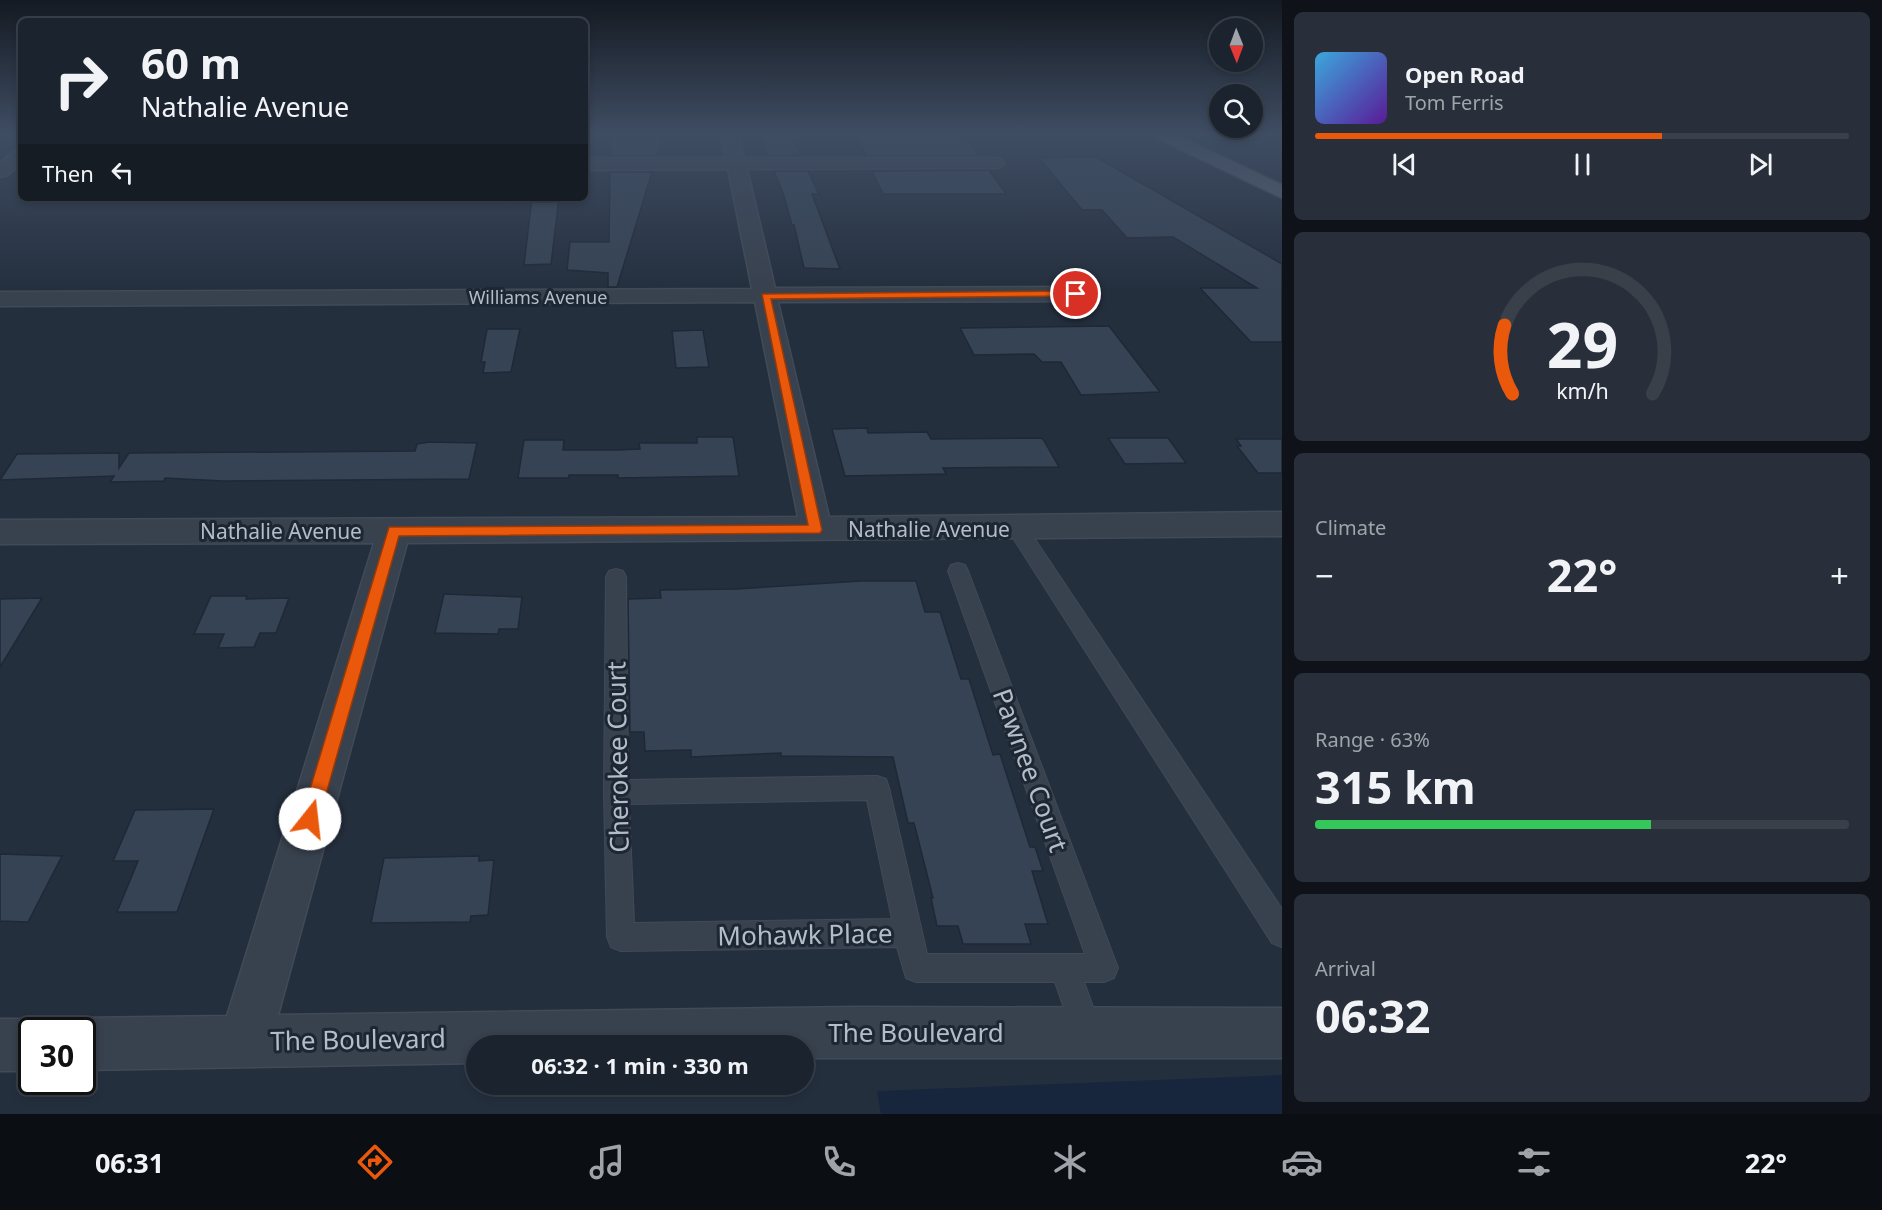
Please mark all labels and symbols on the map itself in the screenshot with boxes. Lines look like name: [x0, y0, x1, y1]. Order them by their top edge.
north arrow: [1209, 18, 1263, 72]
pin: [1050, 268, 1101, 319]
street label: Williams Avenue: [469, 285, 607, 309]
street label: Nathalie Avenue: [848, 515, 1010, 543]
street label: Nathalie Avenue: [200, 517, 362, 545]
street label: Cherokee Court: [597, 661, 637, 853]
street label: Pawnee Court: [985, 683, 1077, 857]
position arrow: [278, 787, 342, 851]
street label: Mohawk Place: [717, 914, 893, 954]
street label: The Boulevard: [828, 1014, 1004, 1050]
speed limit sign: 30: [18, 1017, 96, 1095]
street label: The Boulevard: [270, 1019, 446, 1059]

